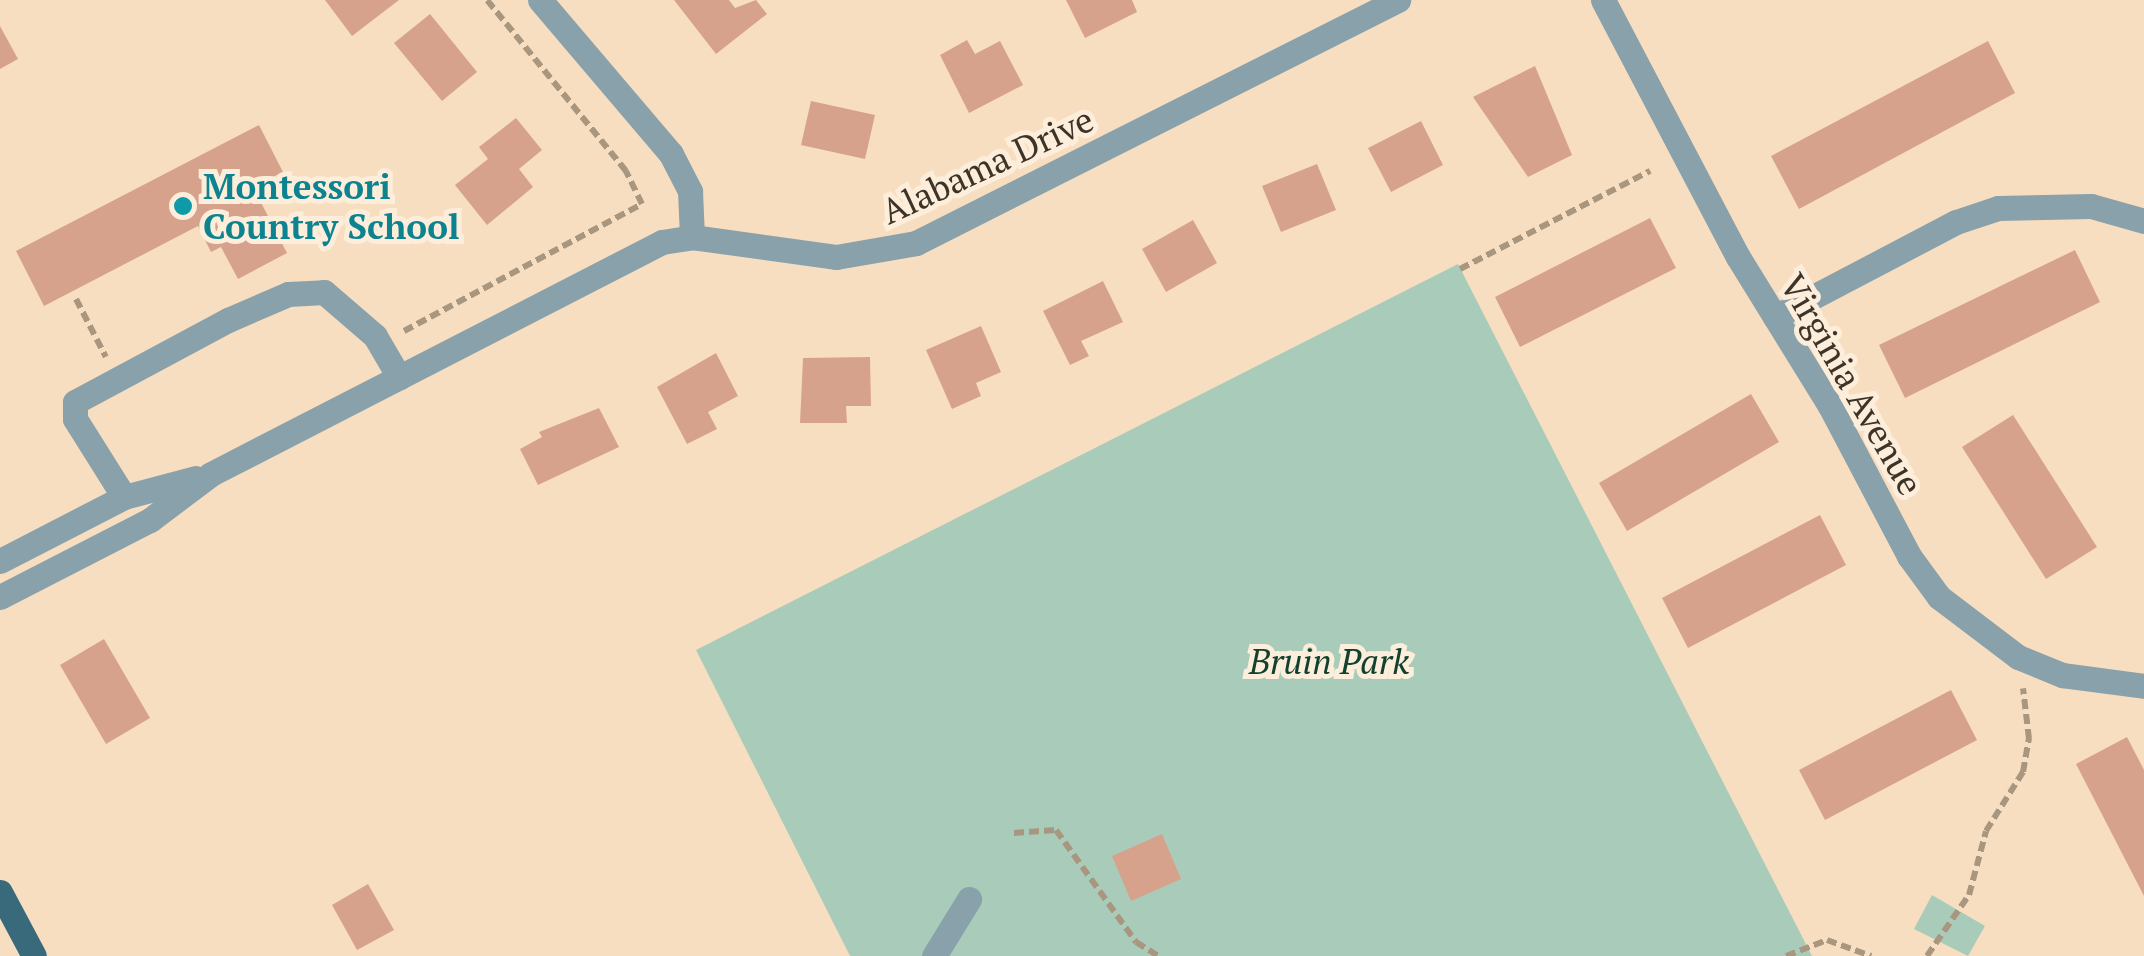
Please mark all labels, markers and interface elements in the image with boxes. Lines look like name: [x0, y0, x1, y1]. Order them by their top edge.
street label: Alabama Drive: [874, 98, 1100, 232]
place label: Montessori Country School: [203, 165, 460, 247]
marker: Montessori Country School: [172, 195, 194, 217]
street label: Virginia Avenue: [1772, 266, 1932, 502]
park label: Bruin Park: [1249, 640, 1409, 682]

